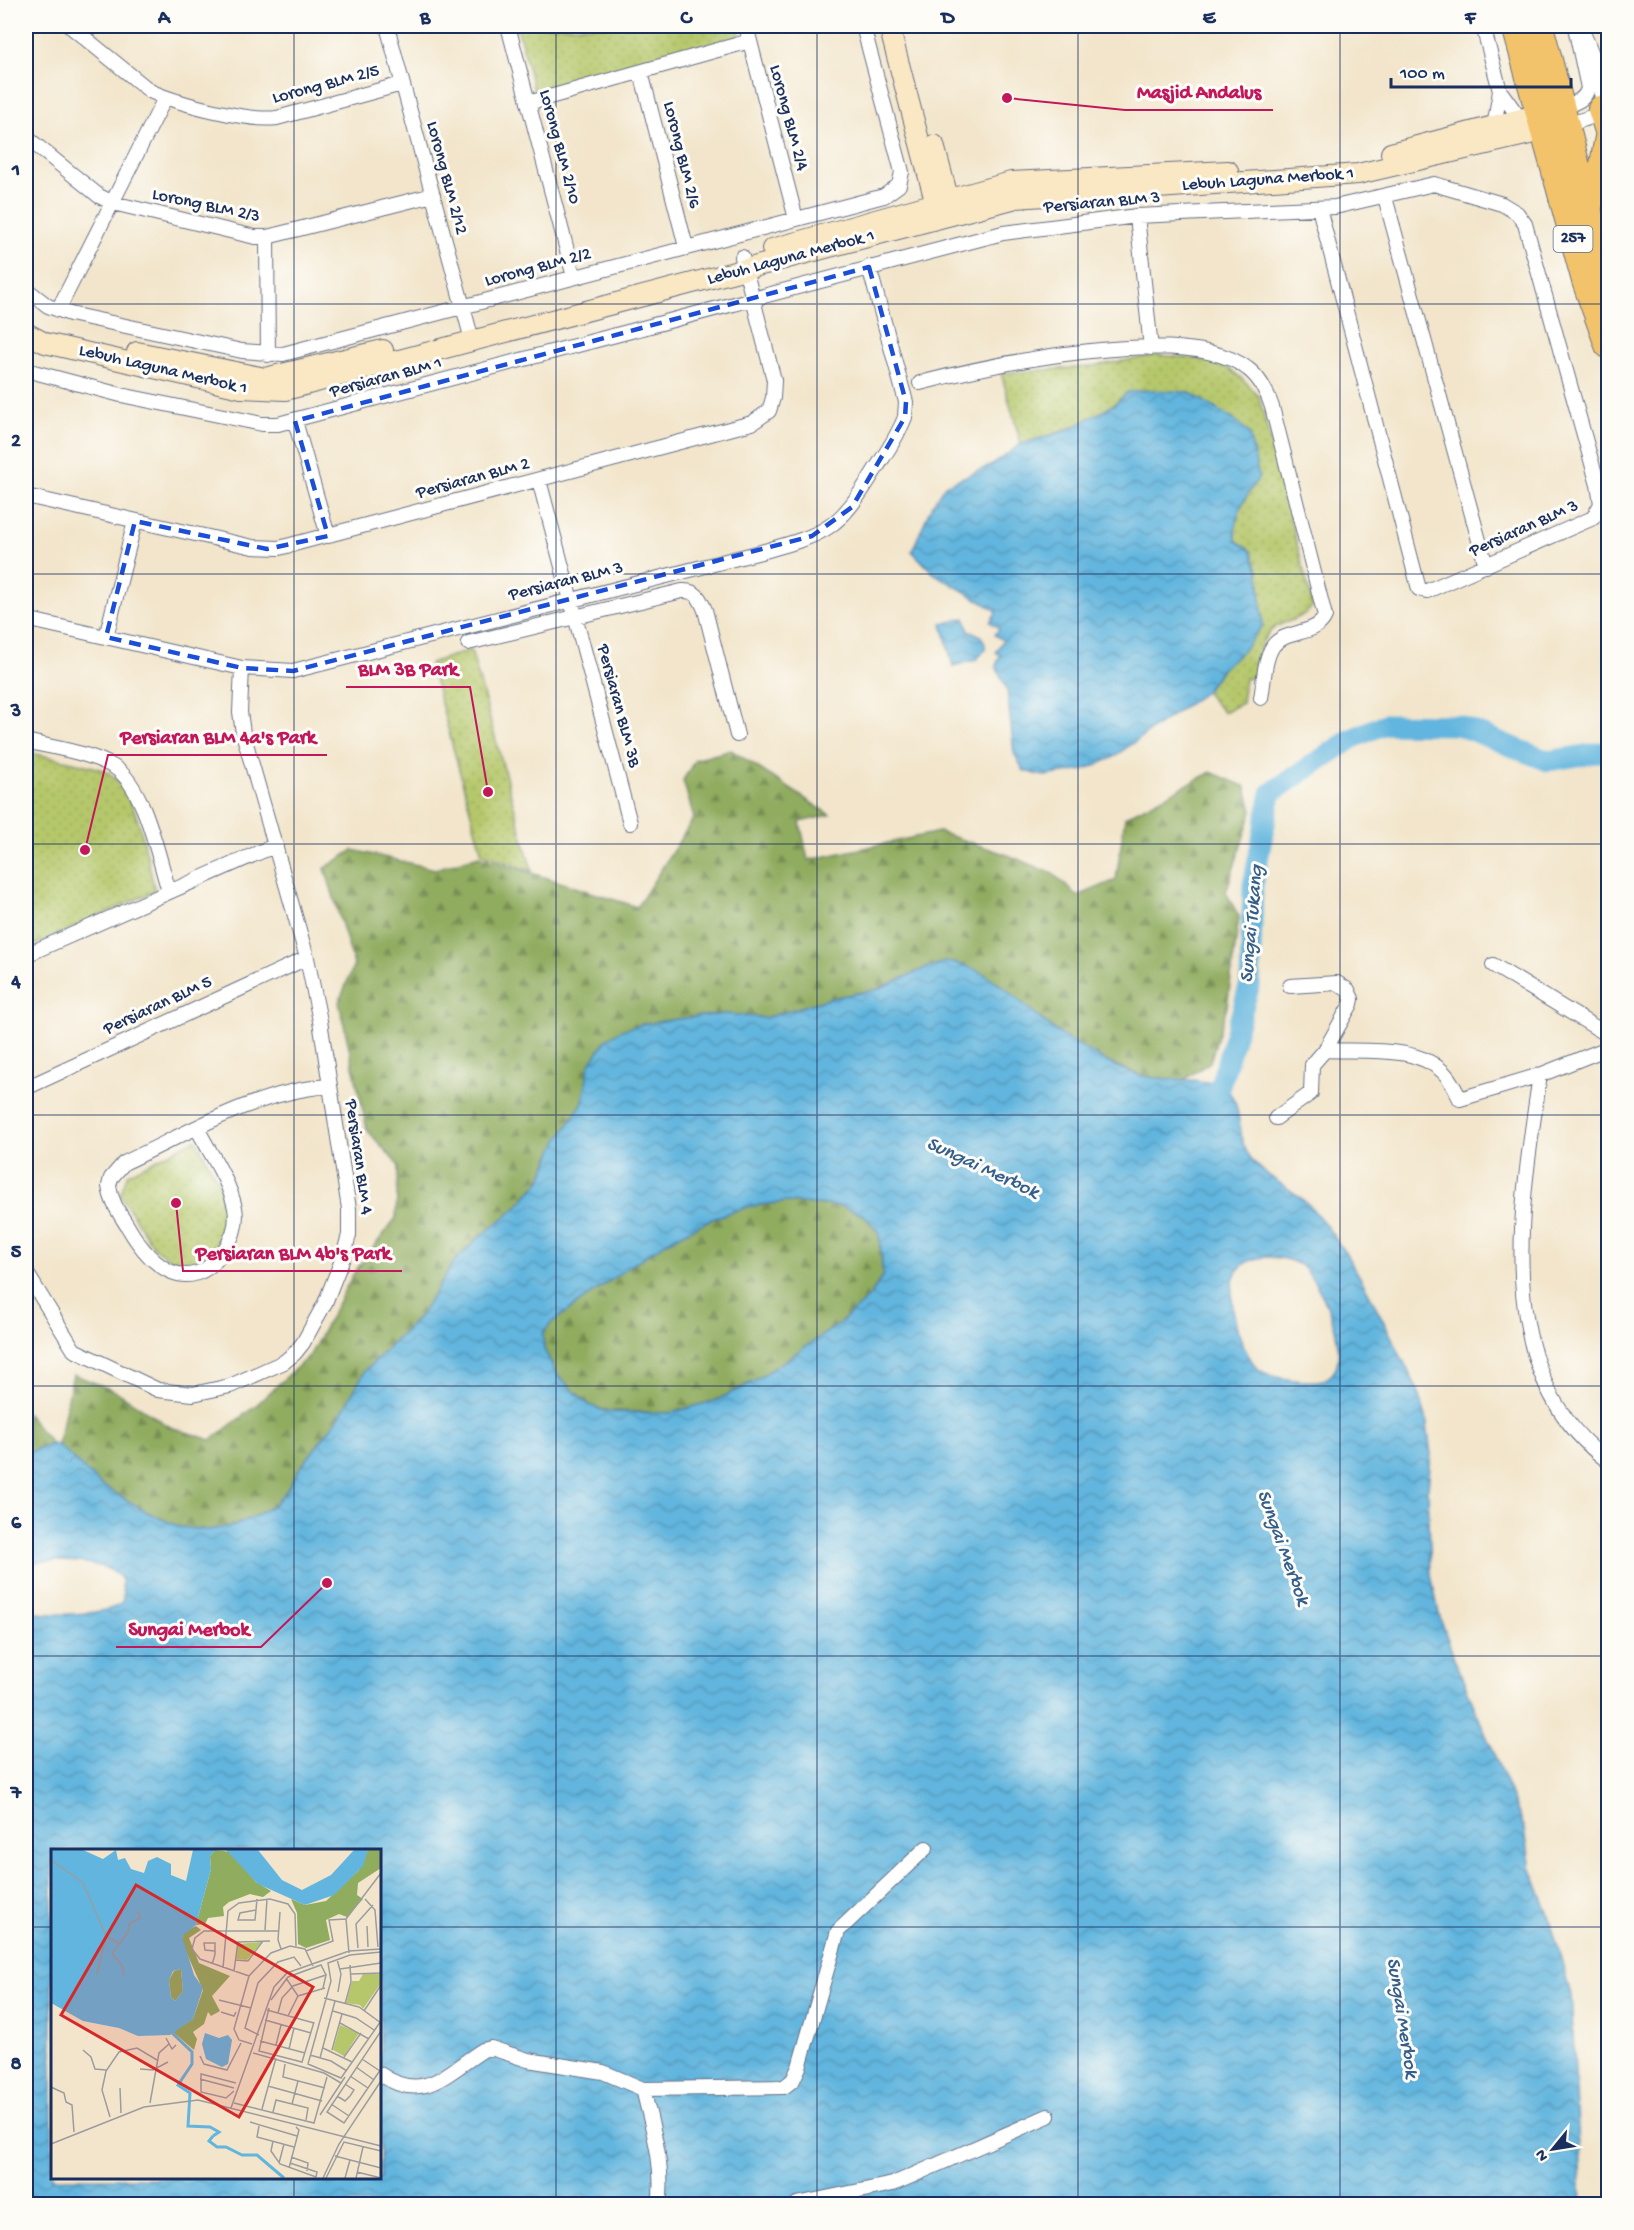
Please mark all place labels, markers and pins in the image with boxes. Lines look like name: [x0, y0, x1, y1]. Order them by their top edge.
callout: Masjid Andalus: [1125, 72, 1273, 110]
callout: BLM 3B Park: [346, 649, 470, 687]
callout: Persiaran BLM 4a's Park: [108, 717, 327, 755]
callout: Persiaran BLM 4b's Park: [183, 1233, 402, 1271]
callout: Sungai Merbok: [116, 1609, 261, 1647]

